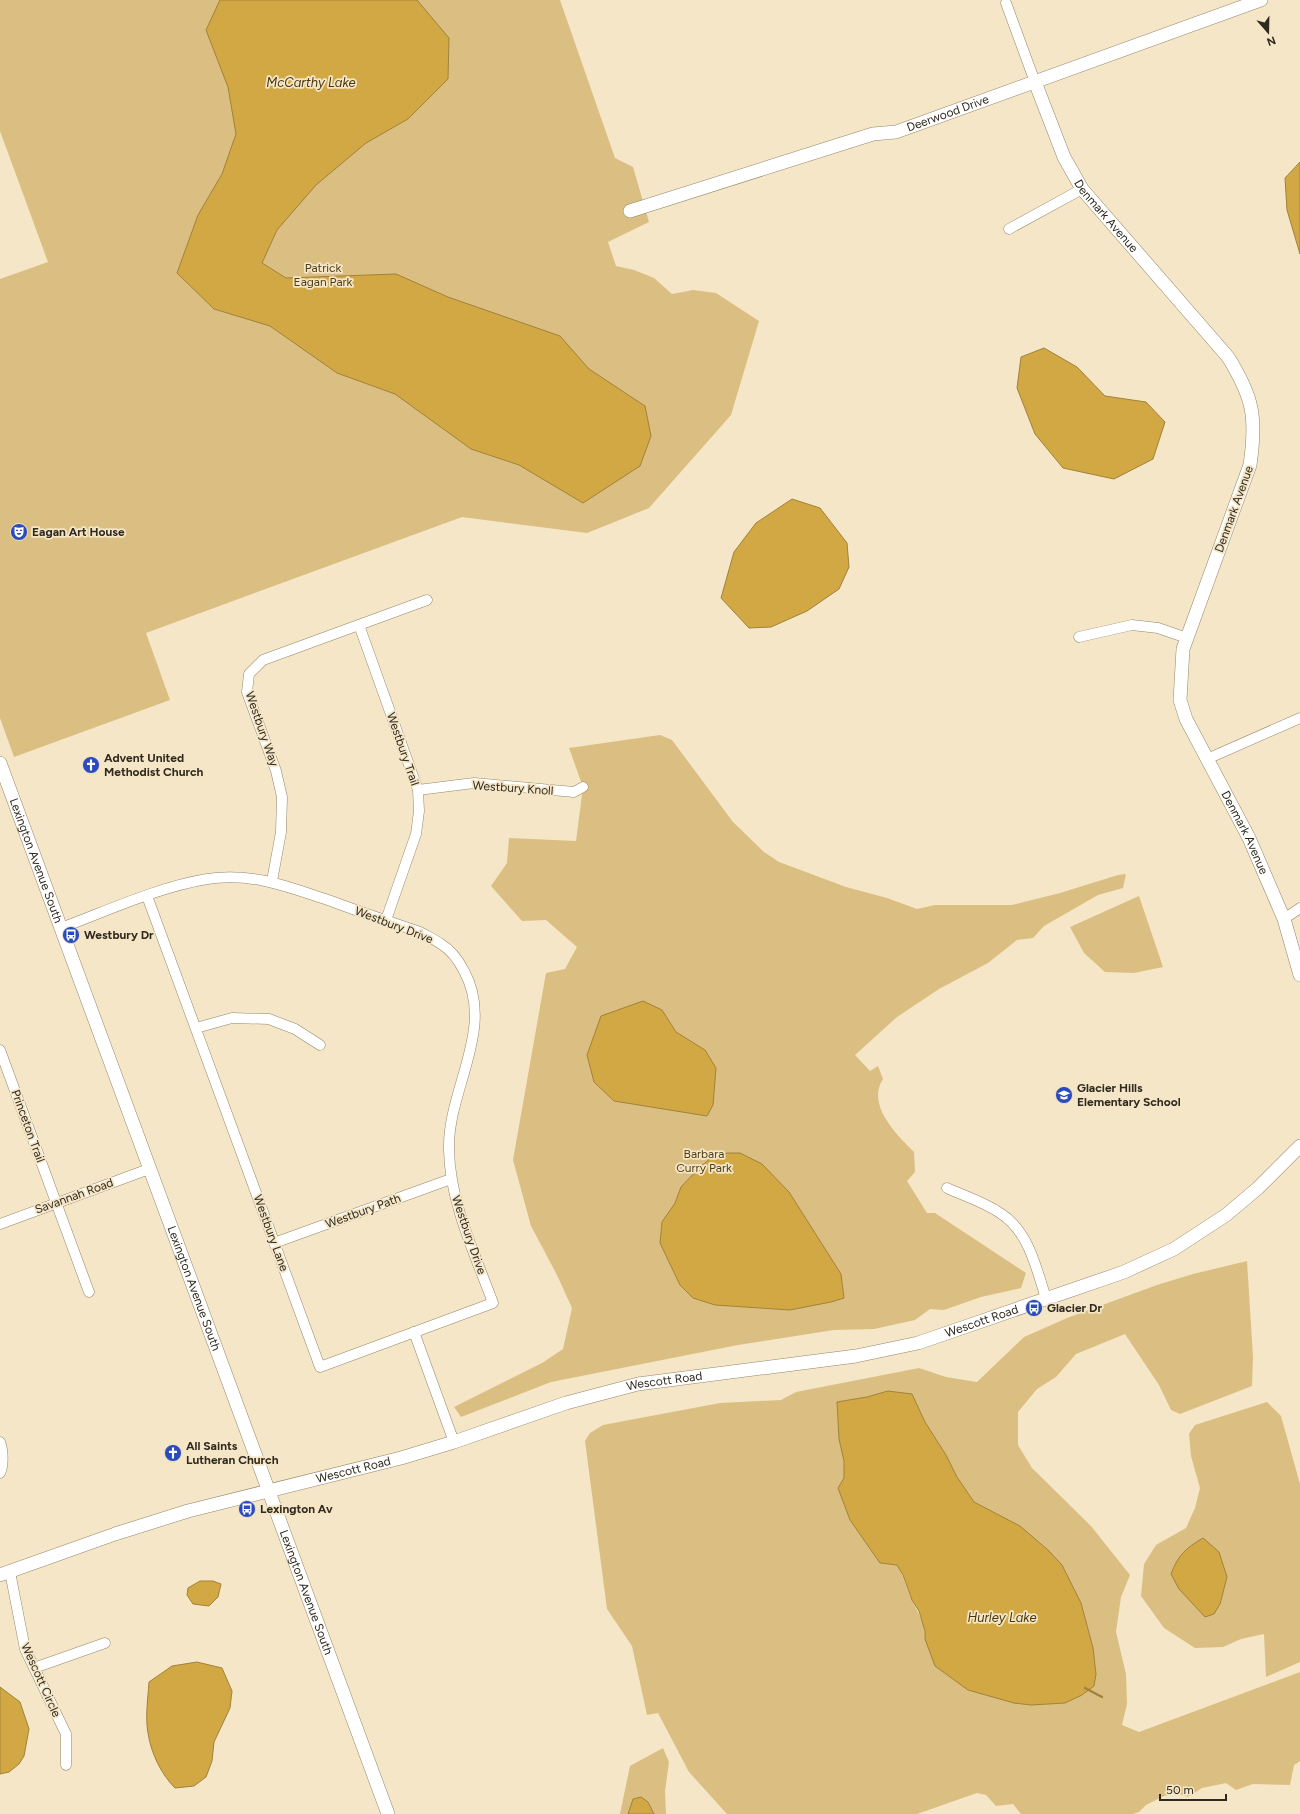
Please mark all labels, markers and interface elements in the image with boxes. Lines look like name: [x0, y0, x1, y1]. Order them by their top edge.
north arrow: [1248, 12, 1288, 52]
text: N: [1265, 33, 1277, 48]
water label: McCarthy Lake: [266, 75, 356, 90]
street label: Deerwood Drive: [905, 92, 991, 135]
street label: Denmark Avenue: [1071, 177, 1141, 255]
park label: Patrick Eagan Park: [294, 261, 353, 289]
street label: Denmark Avenue: [1212, 463, 1256, 554]
theatre icon: Eagan Art House: [9, 522, 29, 542]
place label: Eagan Art House: [32, 525, 125, 539]
street label: Westbury Way: [243, 690, 282, 769]
street label: Westbury Trail: [384, 711, 422, 787]
place label: Advent United Methodist Church: [104, 751, 204, 779]
church icon: Advent United Methodist Church: [81, 755, 101, 775]
street label: Westbury Knoll: [472, 778, 554, 798]
street label: Denmark Avenue: [1218, 788, 1271, 877]
street label: Lexington Avenue South: [7, 796, 66, 925]
street label: Westbury Drive: [353, 904, 435, 946]
bus stop icon: Westbury Dr: [61, 925, 81, 945]
place label: Westbury Dr: [84, 928, 154, 942]
place label: Glacier Hills Elementary School: [1077, 1081, 1181, 1109]
school or university icon: Glacier Hills Elementary School: [1054, 1085, 1074, 1105]
street label: Princeton Trail: [8, 1088, 48, 1164]
park label: Barbara Curry Park: [676, 1147, 732, 1175]
street label: Savannah Road: [33, 1175, 115, 1217]
street label: Westbury Path: [324, 1191, 403, 1231]
street label: Westbury Lane: [251, 1193, 291, 1274]
street label: Westbury Drive: [449, 1194, 489, 1277]
street label: Lexington Avenue South: [165, 1224, 223, 1353]
bus stop icon: Glacier Dr: [1024, 1298, 1044, 1318]
place label: Glacier Dr: [1047, 1301, 1102, 1315]
street label: Wescott Road: [943, 1302, 1020, 1340]
street label: Wescott Road: [625, 1369, 703, 1394]
place label: All Saints Lutheran Church: [186, 1439, 279, 1467]
church icon: All Saints Lutheran Church: [163, 1443, 183, 1463]
street label: Wescott Road: [315, 1454, 392, 1486]
bus stop icon: Lexington Av: [237, 1499, 257, 1519]
place label: Lexington Av: [260, 1502, 333, 1516]
street label: Lexington Avenue South: [277, 1528, 336, 1657]
water label: Hurley Lake: [967, 1610, 1037, 1625]
street label: Wescott Circle: [18, 1641, 64, 1720]
scale bar: [1160, 1776, 1226, 1802]
text: 50 m: [1166, 1783, 1194, 1797]

